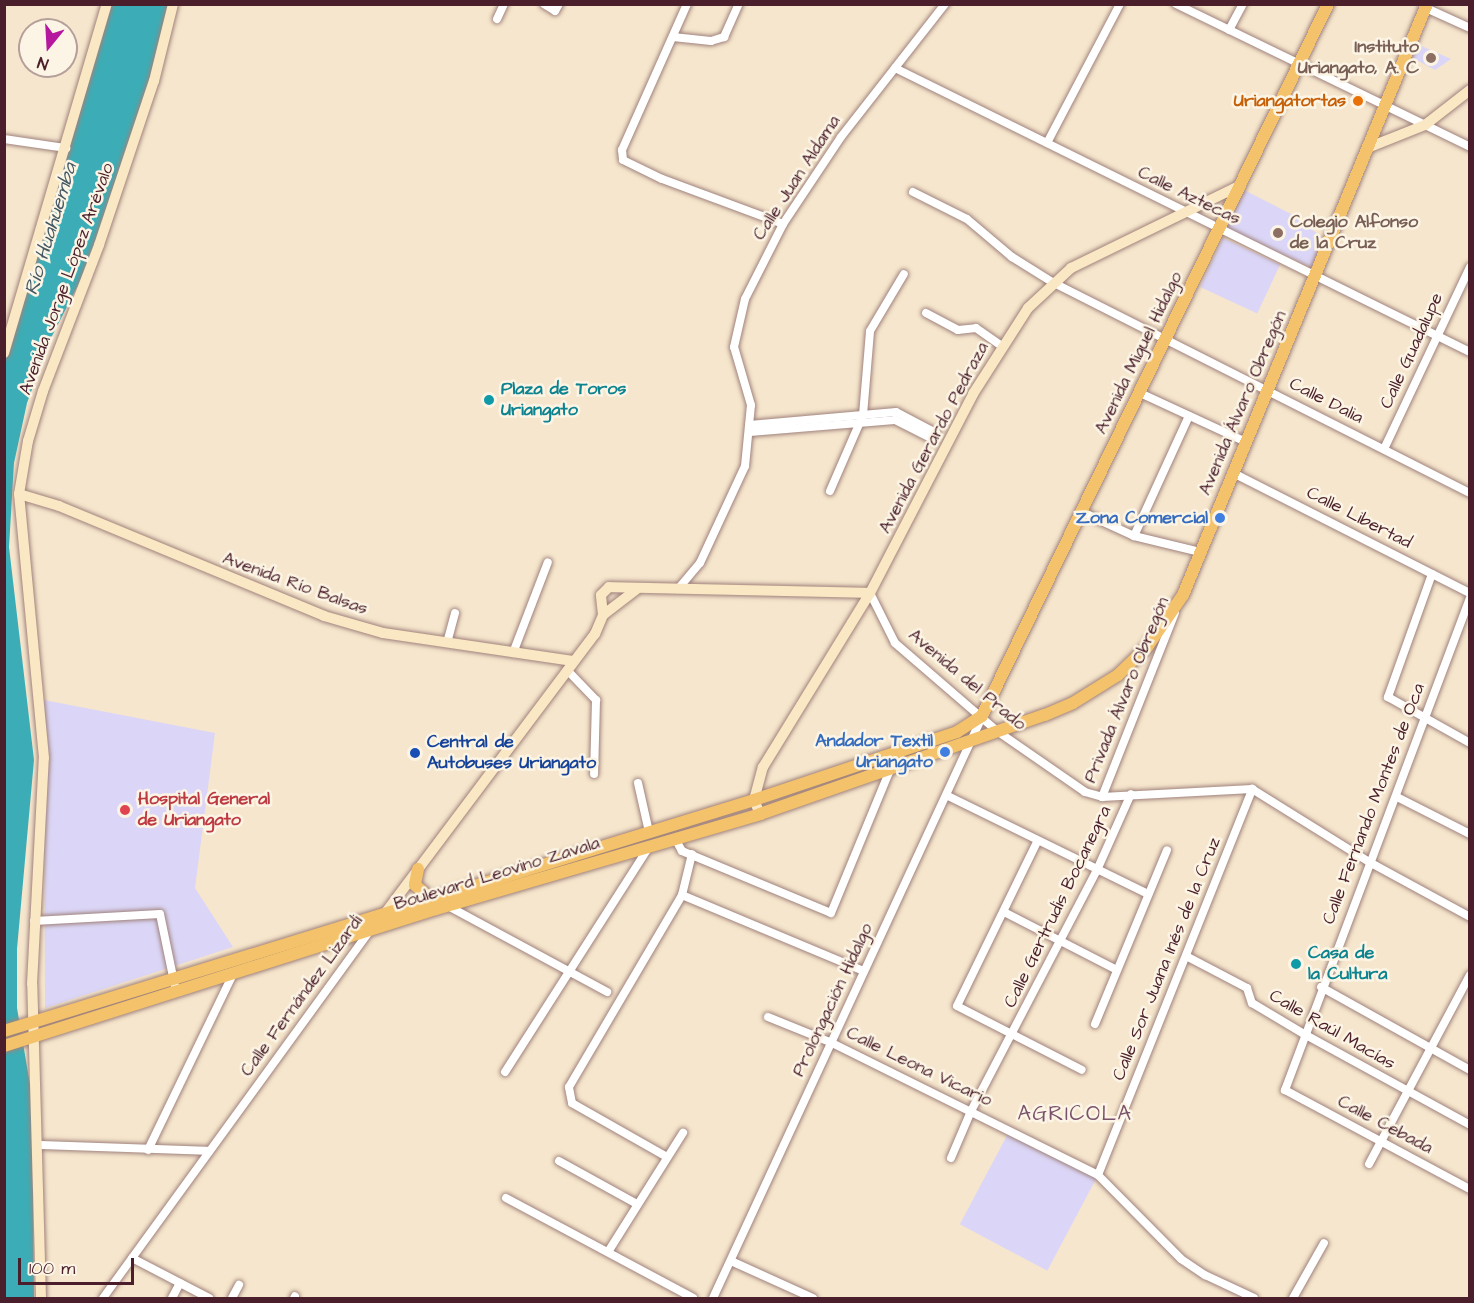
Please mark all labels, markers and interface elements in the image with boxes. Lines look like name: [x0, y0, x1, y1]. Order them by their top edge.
north arrow: [18, 18, 78, 78]
place label: Instituto Uriangato, A. C: [1298, 37, 1419, 80]
text: N: [35, 51, 51, 75]
marker: Instituto Uriangato, A. C: [1424, 51, 1438, 65]
place label: Uriangatortas: [1234, 90, 1346, 112]
marker: Uriangatortas: [1351, 94, 1365, 108]
street label: Calle Juan Aldama: [749, 112, 845, 244]
street label: Avenida Jorge López Arévalo: [15, 160, 119, 398]
water label: Río Huahuemba: [20, 160, 82, 298]
street label: Calle Aztecas: [1134, 162, 1244, 230]
place label: Colegio Alfonso de la Cruz: [1290, 212, 1418, 254]
marker: Colegio Alfonso de la Cruz: [1271, 226, 1285, 240]
street label: Avenida Miguel Hidalgo: [1090, 268, 1188, 438]
street label: Calle Guadalupe: [1376, 290, 1448, 412]
street label: Avenida Álvaro Obregón: [1194, 308, 1292, 498]
street label: Avenida Gerardo Pedraza: [874, 339, 994, 537]
street label: Calle Dalia: [1285, 373, 1367, 429]
place label: Plaza de Toros Uriangato: [501, 379, 626, 422]
marker: Plaza de Toros Uriangato: [482, 393, 496, 407]
street label: Calle Libertad: [1303, 482, 1415, 554]
place label: Zona Comercial: [1076, 507, 1208, 529]
marker: Zona Comercial: [1213, 511, 1227, 525]
street label: Avenida Río Balsas: [220, 548, 370, 620]
street label: Privada Álvaro Obregón: [1080, 594, 1174, 786]
street label: Avenida del Prado: [904, 625, 1030, 735]
street label: Calle Fernando Montes de Oca: [1318, 680, 1430, 928]
place label: Andador Textil Uriangato: [815, 731, 933, 774]
place label: Central de Autobuses Uriangato: [427, 732, 596, 774]
marker: Andador Textil Uriangato: [938, 745, 952, 759]
marker: Central de Autobuses Uriangato: [408, 746, 422, 760]
place label: Hospital General de Uriangato: [138, 789, 270, 832]
marker: Hospital General de Uriangato: [116, 801, 134, 819]
street label: Calle Gertrudis Bocanegra: [1000, 803, 1116, 1011]
street label: Boulevard Leovino Zavala: [392, 832, 602, 916]
street label: Calle Sor Juana Inés de la Cruz: [1108, 834, 1226, 1084]
street label: Calle Fernández Lizardi: [236, 911, 368, 1081]
street label: Prolongación Hidalgo: [788, 920, 878, 1080]
place label: Casa de la Cultura: [1308, 943, 1387, 986]
marker: Casa de la Cultura: [1289, 957, 1303, 971]
street label: Calle Raúl Macías: [1265, 985, 1399, 1075]
street label: Calle Leona Vicario: [843, 1022, 995, 1112]
street label: Calle Cebada: [1334, 1091, 1436, 1159]
district label: AGRICOLA: [1017, 1101, 1133, 1127]
scale bar: [21, 1246, 136, 1284]
text: 100 m: [29, 1256, 75, 1281]

